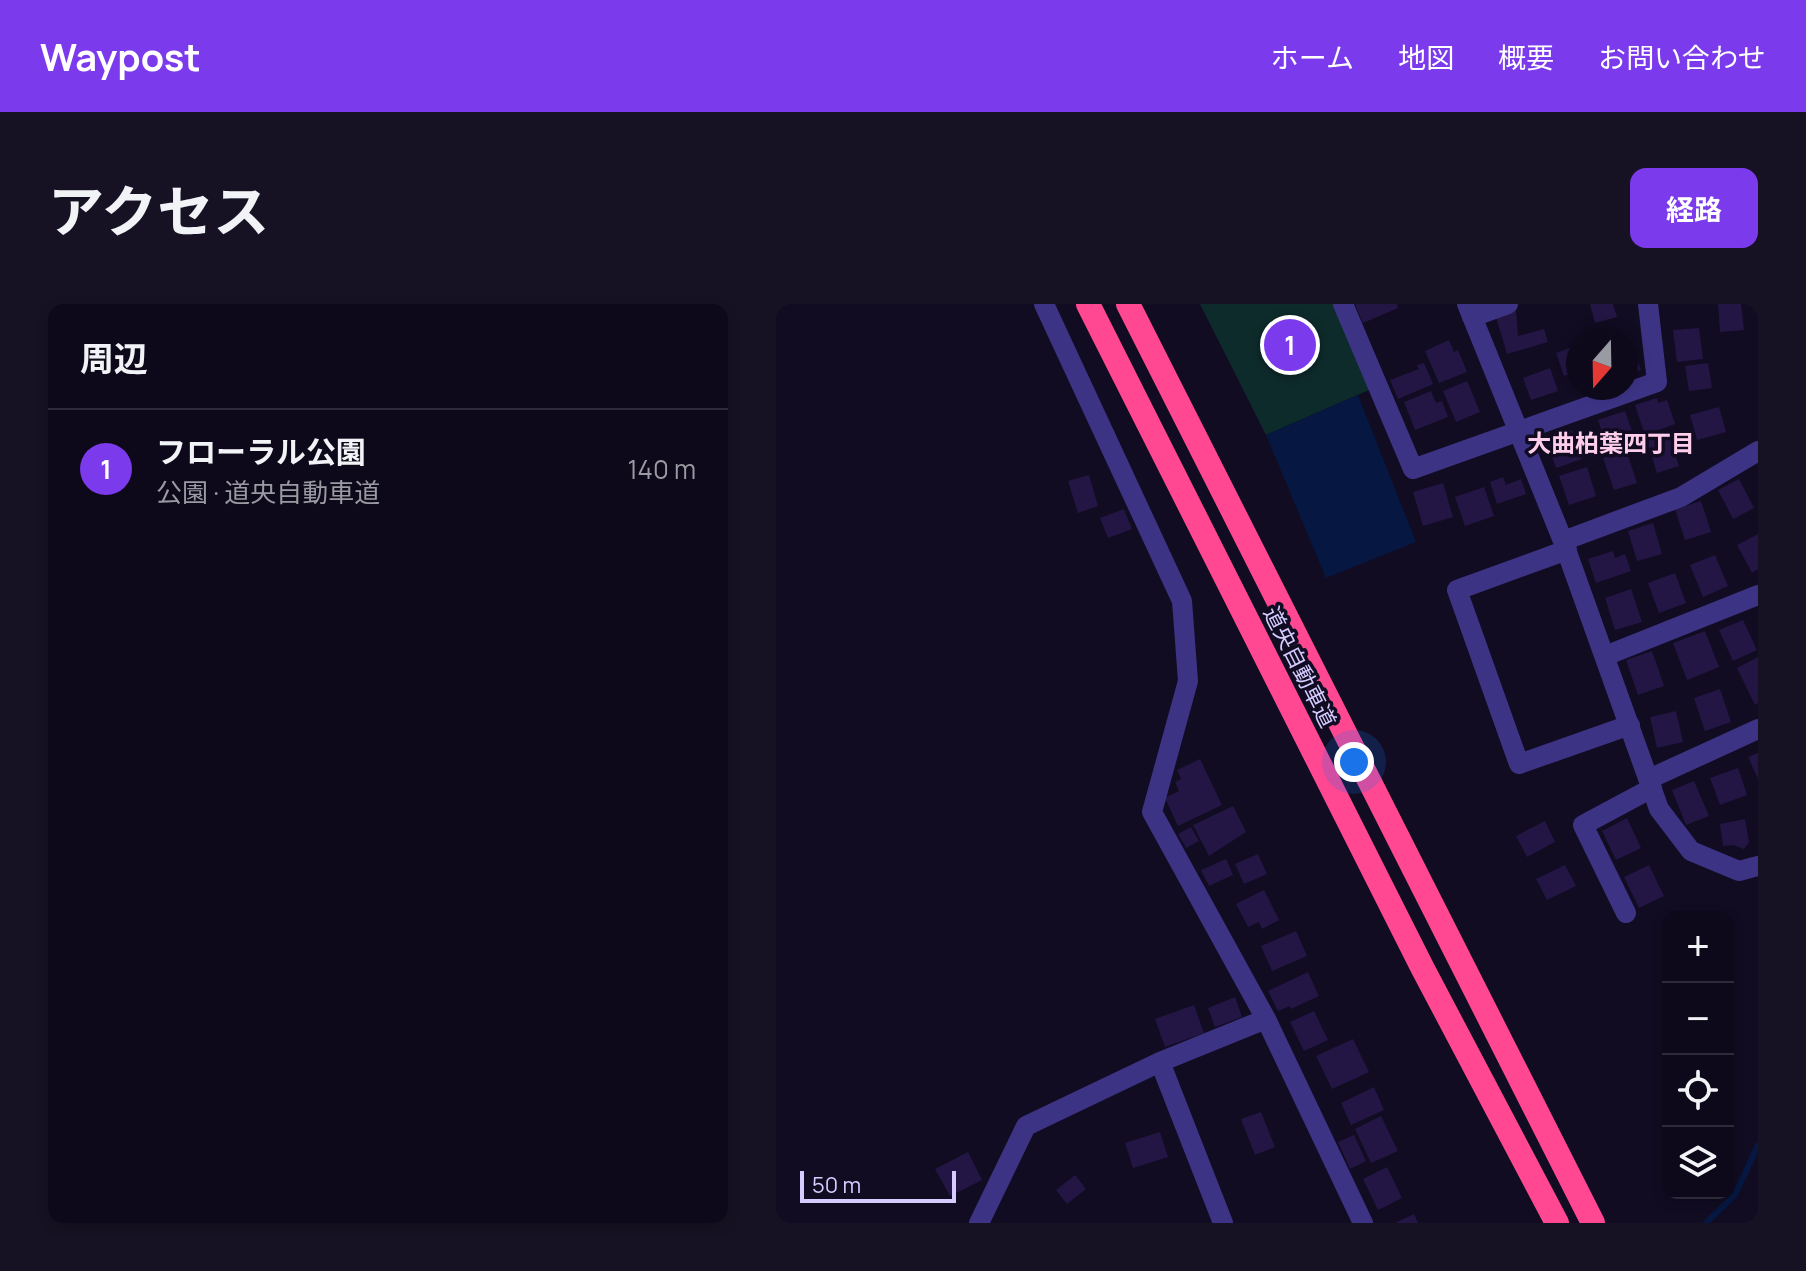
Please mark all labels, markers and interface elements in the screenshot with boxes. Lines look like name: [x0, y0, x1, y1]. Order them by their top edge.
text: Waypost: [40, 30, 201, 82]
text: ホーム: [1271, 38, 1354, 76]
text: 地図: [1398, 38, 1454, 76]
text: 概要: [1498, 38, 1554, 76]
text: お問い合わせ: [1598, 38, 1766, 76]
button: 経路: [1630, 168, 1758, 248]
text: アクセス: [48, 172, 269, 249]
pin: 1: [1264, 315, 1316, 375]
north arrow: [1566, 328, 1638, 400]
text: 周辺: [80, 335, 148, 381]
district label: 大曲柏葉四丁目: [1527, 426, 1695, 459]
text: フローラル公園: [156, 431, 366, 472]
text: 1: [100, 451, 112, 487]
text: 140 m: [627, 451, 696, 487]
text: 公園 · 道央自動車道: [156, 474, 380, 510]
street label: 道央自動車道: [1257, 601, 1343, 733]
your location: [1334, 742, 1374, 782]
map controls: [1662, 911, 1734, 1199]
button: +: [1662, 911, 1734, 983]
button: −: [1662, 983, 1734, 1055]
button: locate: [1662, 1055, 1734, 1127]
button: layers: [1662, 1127, 1734, 1199]
scale bar: [800, 1167, 956, 1203]
text: 50 m: [812, 1170, 861, 1200]

